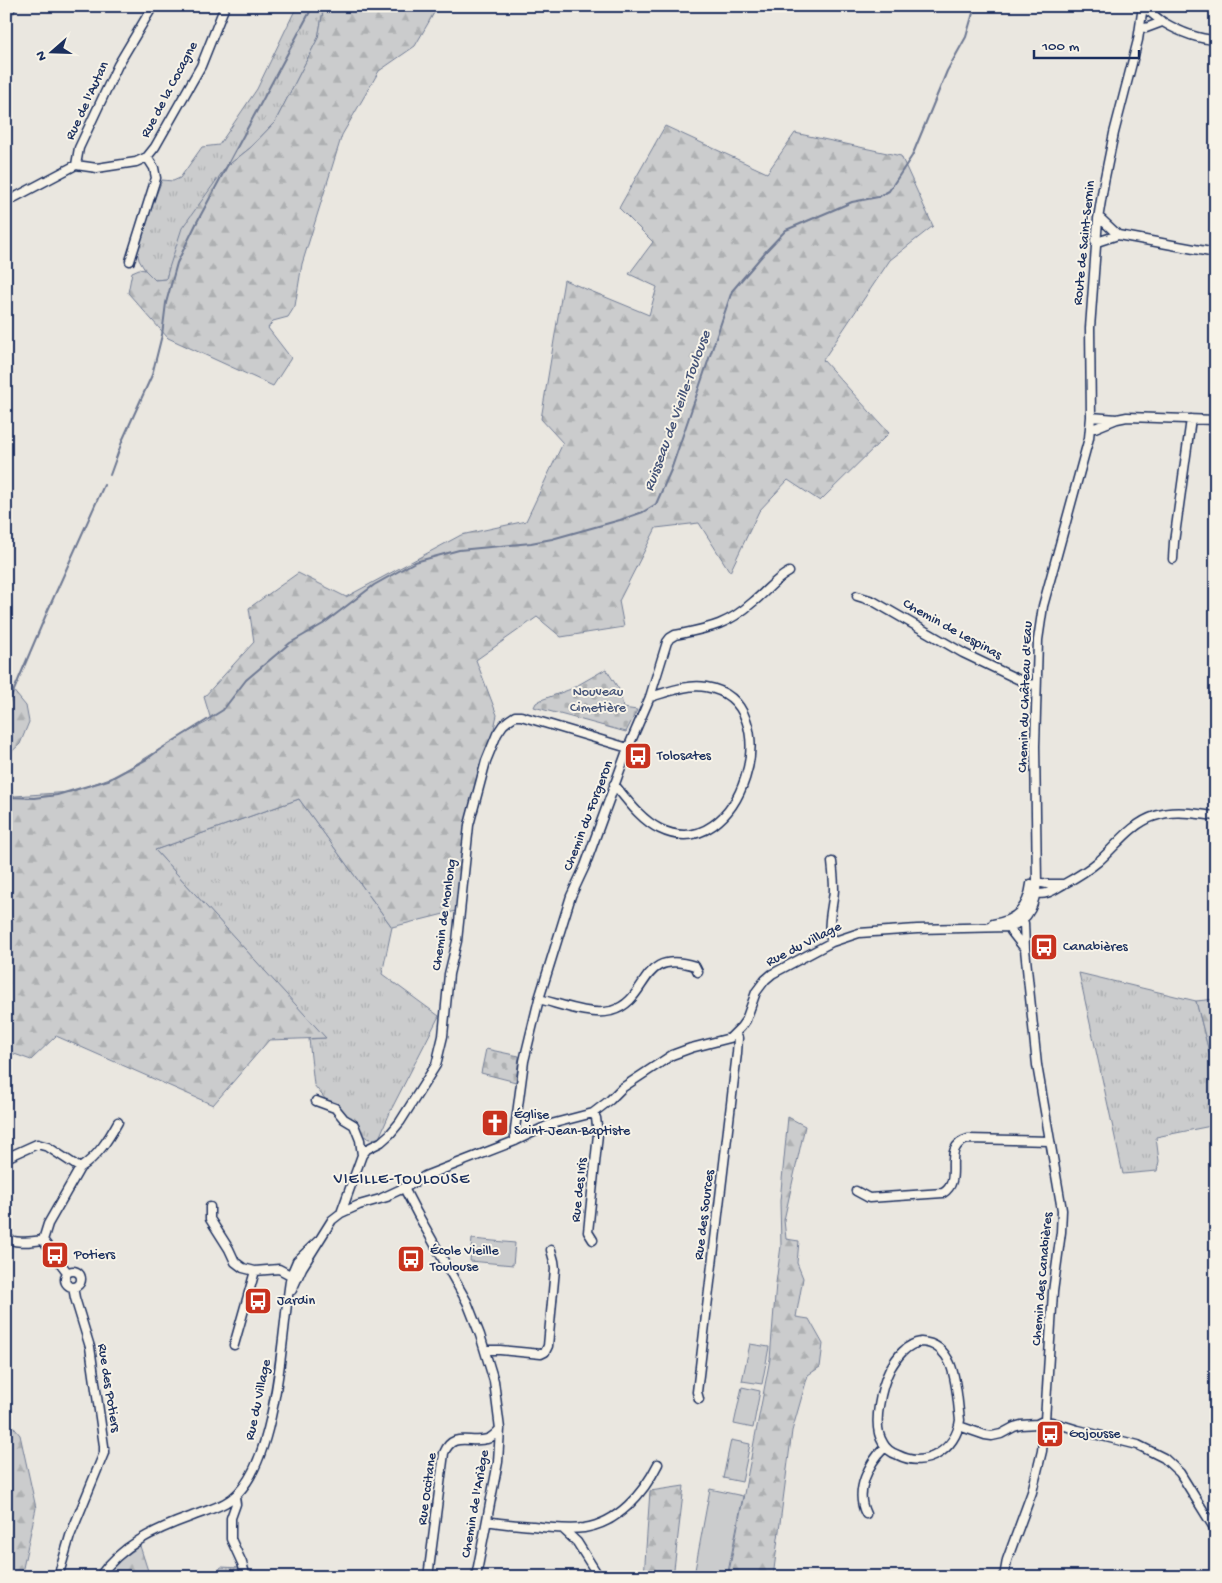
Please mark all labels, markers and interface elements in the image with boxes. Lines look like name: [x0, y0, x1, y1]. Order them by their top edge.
north arrow: [28, 28, 78, 78]
scale bar: [1034, 28, 1140, 60]
street label: Rue de la Cocagne: [137, 38, 203, 141]
text: 100 m: [1041, 38, 1080, 56]
text: N: [33, 48, 52, 63]
street label: Rue de l'Autan: [62, 59, 114, 143]
street label: Route de Saint-Sernin: [1070, 179, 1100, 306]
water label: Ruisseau de Vieille-Toulouse: [641, 327, 716, 494]
street label: Chemin de Lespinas: [899, 596, 1005, 665]
street label: Chemin du Château d'Eau: [1015, 620, 1037, 773]
park label: Nouveau Cimetière: [570, 684, 627, 717]
bus stop icon: Tolosates: [623, 741, 653, 771]
place label: Tolosates: [656, 748, 712, 765]
street label: Chemin du Forgeron: [560, 758, 618, 874]
street label: Chemin de Monlong: [429, 858, 461, 972]
street label: Rue du Village: [763, 918, 845, 971]
bus stop icon: Canabières: [1029, 932, 1059, 962]
place label: Canabières: [1063, 939, 1129, 956]
place label: Église Saint-Jean-Baptiste: [514, 1107, 631, 1140]
church icon: Église Saint-Jean-Baptiste: [480, 1108, 510, 1138]
street label: Rue des Iris: [568, 1156, 592, 1223]
street label: Rue des Sources: [691, 1168, 719, 1261]
district label: VIEILLE-TOULOUSE: [333, 1171, 470, 1190]
street label: Chemin des Canabières: [1029, 1211, 1057, 1346]
bus stop icon: Potiers: [40, 1240, 70, 1270]
place label: École Vieille Toulouse: [429, 1243, 500, 1276]
bus stop icon: École Vieille Toulouse: [396, 1244, 426, 1274]
place label: Potiers: [73, 1247, 116, 1264]
bus stop icon: Jardin: [243, 1286, 273, 1316]
place label: Jardin: [277, 1293, 315, 1310]
street label: Rue des Potiers: [93, 1343, 124, 1434]
street label: Rue du Village: [242, 1357, 276, 1442]
bus stop icon: Gojousse: [1035, 1419, 1065, 1449]
place label: Gojousse: [1069, 1426, 1121, 1443]
street label: Chemin de l'Ariège: [458, 1448, 494, 1559]
street label: Rue Occitane: [415, 1451, 442, 1526]

